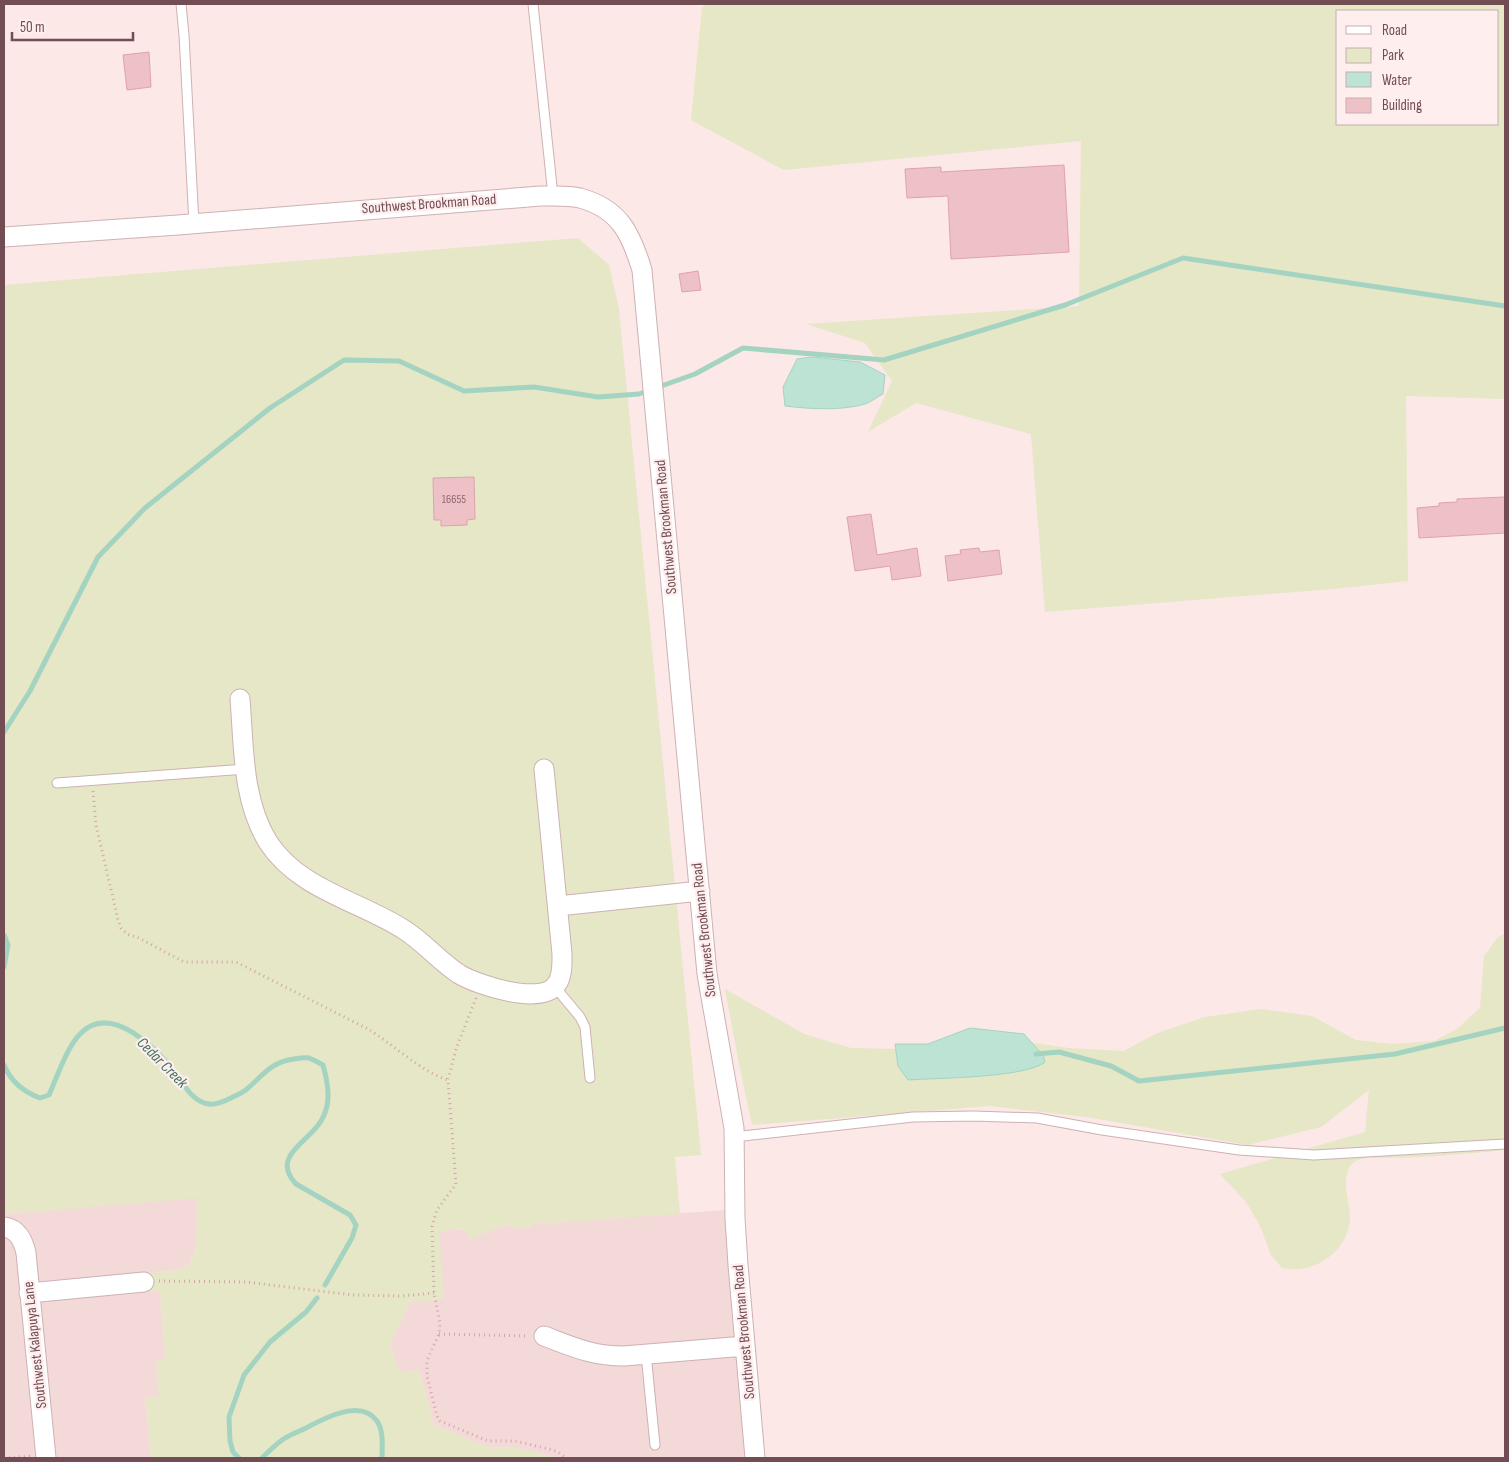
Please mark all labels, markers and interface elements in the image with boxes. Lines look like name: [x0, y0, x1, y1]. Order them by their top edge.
scale bar: [12, 10, 134, 42]
legend: [1336, 10, 1499, 125]
text: 50 m: [20, 18, 45, 37]
text: Road: [1382, 21, 1407, 40]
text: Park: [1382, 46, 1404, 65]
text: Water: [1382, 71, 1413, 90]
text: Building: [1382, 96, 1422, 115]
street label: Southwest Brookman Road: [361, 190, 497, 218]
street label: Southwest Brookman Road: [651, 459, 681, 595]
house number: 16655: [442, 492, 466, 507]
street label: Southwest Brookman Road: [688, 862, 720, 998]
water label: Cedar Creek: [133, 1034, 192, 1093]
street label: Southwest Brookman Road: [729, 1264, 759, 1400]
street label: Southwest Kalapuya Lane: [19, 1281, 51, 1409]

